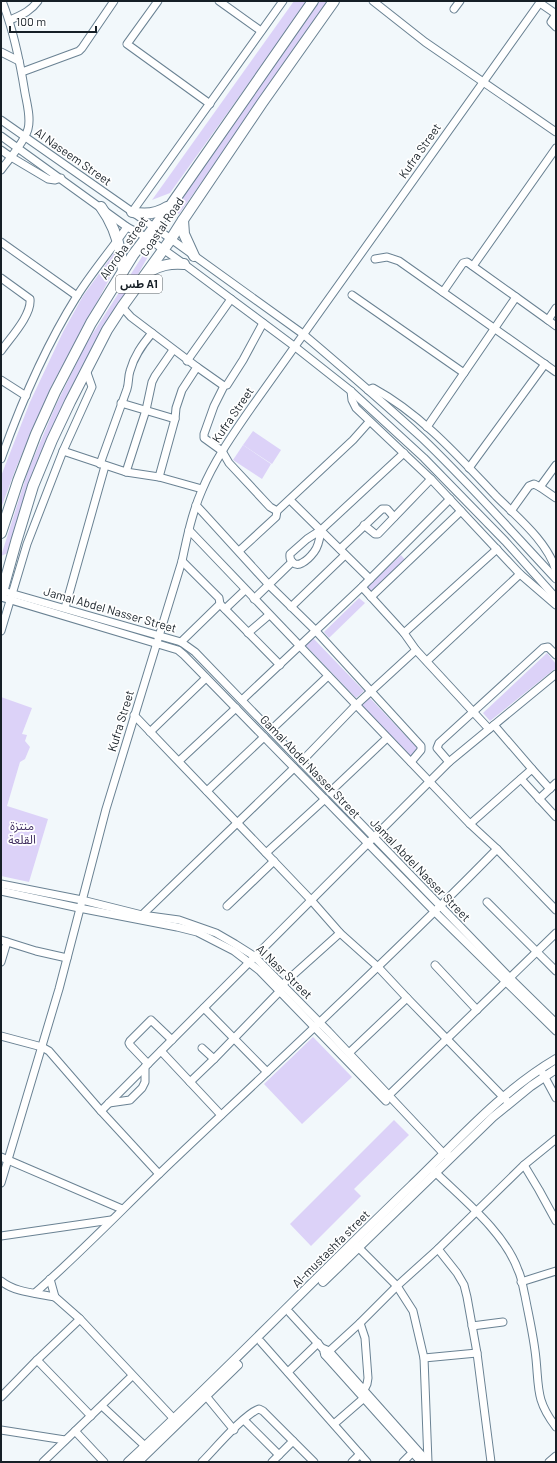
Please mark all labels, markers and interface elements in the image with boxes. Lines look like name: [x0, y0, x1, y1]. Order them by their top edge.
scale bar: [10, 8, 96, 34]
text: 100 m: [16, 14, 46, 28]
street label: Kufra Street: [395, 120, 443, 181]
street label: Al Naseem Street: [33, 125, 115, 188]
street label: Coastal Road: [136, 194, 186, 259]
street label: Aloroba street: [96, 213, 150, 282]
road number: طس A1: [116, 275, 162, 293]
street label: Kufra Street: [209, 384, 256, 445]
street label: Jamal Abdel Nasser Street: [42, 583, 178, 635]
street label: Kufra Street: [104, 688, 136, 753]
street label: Gamal Abdel Nasser Street: [258, 712, 364, 821]
street label: Jamal Abdel Nasser Street: [368, 815, 474, 924]
park label: منتزة القلعة: [8, 818, 36, 846]
street label: Al Nasr Street: [254, 941, 315, 1001]
street label: Al-mustashfa street: [289, 1207, 372, 1290]

